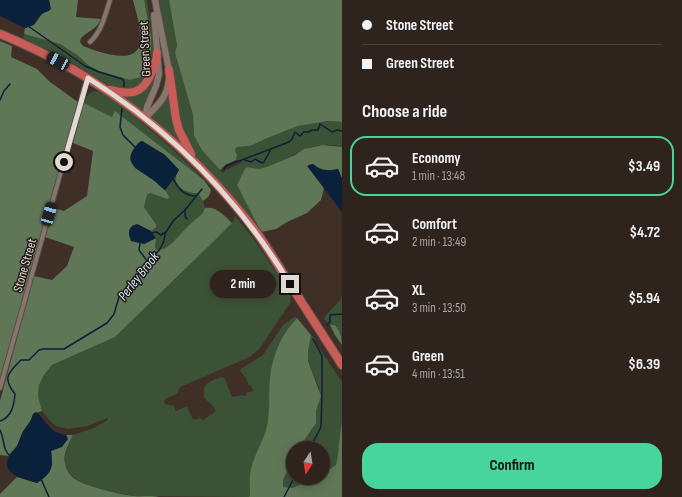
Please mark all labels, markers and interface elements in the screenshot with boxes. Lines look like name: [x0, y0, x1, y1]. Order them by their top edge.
text: Stone Street: [386, 16, 454, 35]
street label: Green Street: [136, 21, 154, 77]
car: [45, 50, 71, 72]
text: Green Street: [386, 54, 454, 73]
text: Choose a ride: [362, 101, 447, 122]
icon: car: [364, 148, 400, 184]
text: Economy: [412, 149, 461, 168]
route start: [55, 153, 73, 171]
text: $3.49: [628, 157, 660, 176]
text: 1 min · 13:48: [412, 168, 465, 184]
car: [40, 201, 58, 227]
icon: car: [364, 214, 400, 250]
text: Comfort: [412, 215, 457, 234]
text: $4.72: [629, 223, 660, 242]
text: 2 min · 13:49: [412, 234, 466, 250]
street label: Stone Street: [10, 237, 40, 294]
water label: Perley Brook: [114, 248, 163, 304]
callout: 2 min: [210, 270, 276, 298]
route end: [281, 275, 299, 293]
text: 2 min: [231, 276, 255, 292]
icon: car: [364, 280, 400, 316]
text: XL: [412, 281, 425, 300]
text: $5.94: [628, 289, 660, 308]
text: 3 min · 13:50: [412, 300, 466, 316]
icon: car: [364, 346, 400, 382]
text: Green: [412, 347, 444, 366]
text: $6.39: [628, 355, 660, 374]
text: 4 min · 13:51: [412, 366, 465, 382]
north arrow: [286, 441, 330, 485]
map controls: [286, 441, 330, 485]
button: Confirm: [362, 443, 662, 489]

